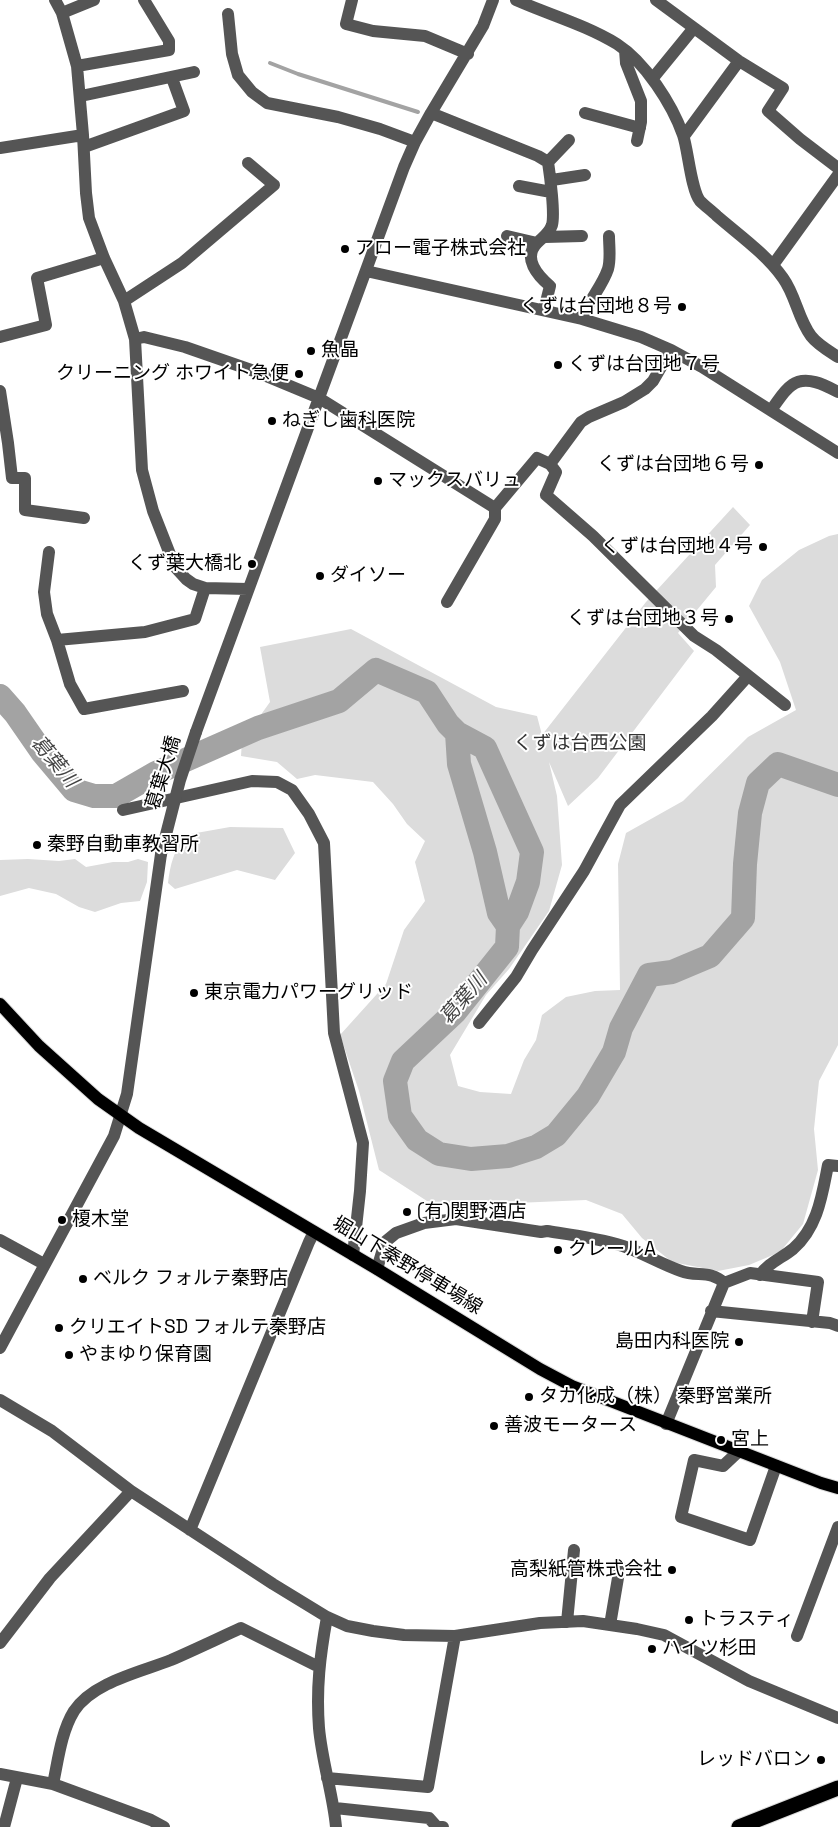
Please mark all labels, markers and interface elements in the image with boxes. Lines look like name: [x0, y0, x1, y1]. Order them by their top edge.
place label: アロー電子株式会社: [355, 238, 526, 260]
marker: アロー電子株式会社: [339, 243, 351, 255]
place label: くずは台団地８号: [520, 296, 672, 318]
marker: くずは台団地８号: [676, 301, 688, 313]
place label: 魚晶: [321, 340, 359, 362]
marker: 魚晶: [305, 345, 317, 357]
place label: くずは台団地７号: [568, 354, 720, 376]
marker: くずは台団地７号: [552, 359, 564, 371]
place label: クリーニング ホワイト急便: [56, 363, 289, 385]
marker: クリーニング ホワイト急便: [293, 368, 305, 380]
place label: ねぎし歯科医院: [282, 410, 415, 432]
marker: ねぎし歯科医院: [266, 415, 278, 427]
place label: くずは台団地６号: [597, 454, 749, 476]
marker: くずは台団地６号: [753, 459, 765, 471]
place label: マックスバリュ: [388, 470, 521, 492]
marker: マックスバリュ: [372, 475, 384, 487]
place label: くずは台団地４号: [601, 536, 753, 558]
marker: くずは台団地４号: [757, 541, 769, 553]
place label: くず葉大橋北: [128, 553, 242, 575]
marker: くず葉大橋北: [246, 558, 258, 570]
place label: ダイソー: [330, 565, 406, 587]
marker: ダイソー: [314, 570, 326, 582]
place label: くずは台団地３号: [567, 608, 719, 630]
marker: くずは台団地３号: [723, 613, 735, 625]
water label: 葛葉川: [26, 731, 82, 793]
street label: 葛葉大橋: [142, 733, 186, 813]
park label: くずは台西公園: [514, 733, 646, 755]
place label: 秦野自動車教習所: [47, 834, 199, 856]
marker: 秦野自動車教習所: [31, 839, 43, 851]
water label: 葛葉川: [435, 968, 493, 1030]
place label: 東京電力パワーグリッド: [204, 982, 413, 1004]
marker: 東京電力パワーグリッド: [188, 987, 200, 999]
place label: (有)関野酒店: [417, 1201, 526, 1223]
marker: (有)関野酒店: [401, 1206, 413, 1218]
place label: 榎木堂: [72, 1209, 129, 1231]
street label: 堀山下秦野停車場線: [328, 1212, 486, 1320]
marker: 榎木堂: [56, 1214, 68, 1226]
place label: クレールA: [568, 1239, 656, 1261]
marker: クレールA: [552, 1244, 564, 1256]
place label: ベルク フォルテ秦野店: [93, 1268, 288, 1290]
marker: ベルク フォルテ秦野店: [77, 1273, 89, 1285]
place label: クリエイトSD フォルテ秦野店: [69, 1317, 326, 1339]
marker: クリエイトSD フォルテ秦野店: [53, 1322, 65, 1334]
place label: 島田内科医院: [615, 1331, 729, 1353]
marker: 島田内科医院: [733, 1336, 745, 1348]
place label: やまゆり保育園: [79, 1344, 212, 1366]
marker: やまゆり保育園: [63, 1349, 75, 1361]
place label: タカ化成（株） 秦野営業所: [539, 1386, 772, 1408]
marker: タカ化成（株） 秦野営業所: [523, 1391, 535, 1403]
place label: 善波モータース: [504, 1415, 637, 1437]
marker: 善波モータース: [488, 1420, 500, 1432]
place label: 宮上: [731, 1429, 769, 1451]
marker: 宮上: [715, 1434, 727, 1446]
place label: 高梨紙管株式会社: [510, 1559, 662, 1581]
marker: 高梨紙管株式会社: [666, 1564, 678, 1576]
place label: トラスティ: [699, 1609, 794, 1631]
marker: トラスティ: [683, 1614, 695, 1626]
place label: ハイツ杉田: [662, 1638, 757, 1660]
marker: ハイツ杉田: [646, 1643, 658, 1655]
place label: レッドバロン: [697, 1749, 811, 1771]
marker: レッドバロン: [815, 1754, 827, 1766]

